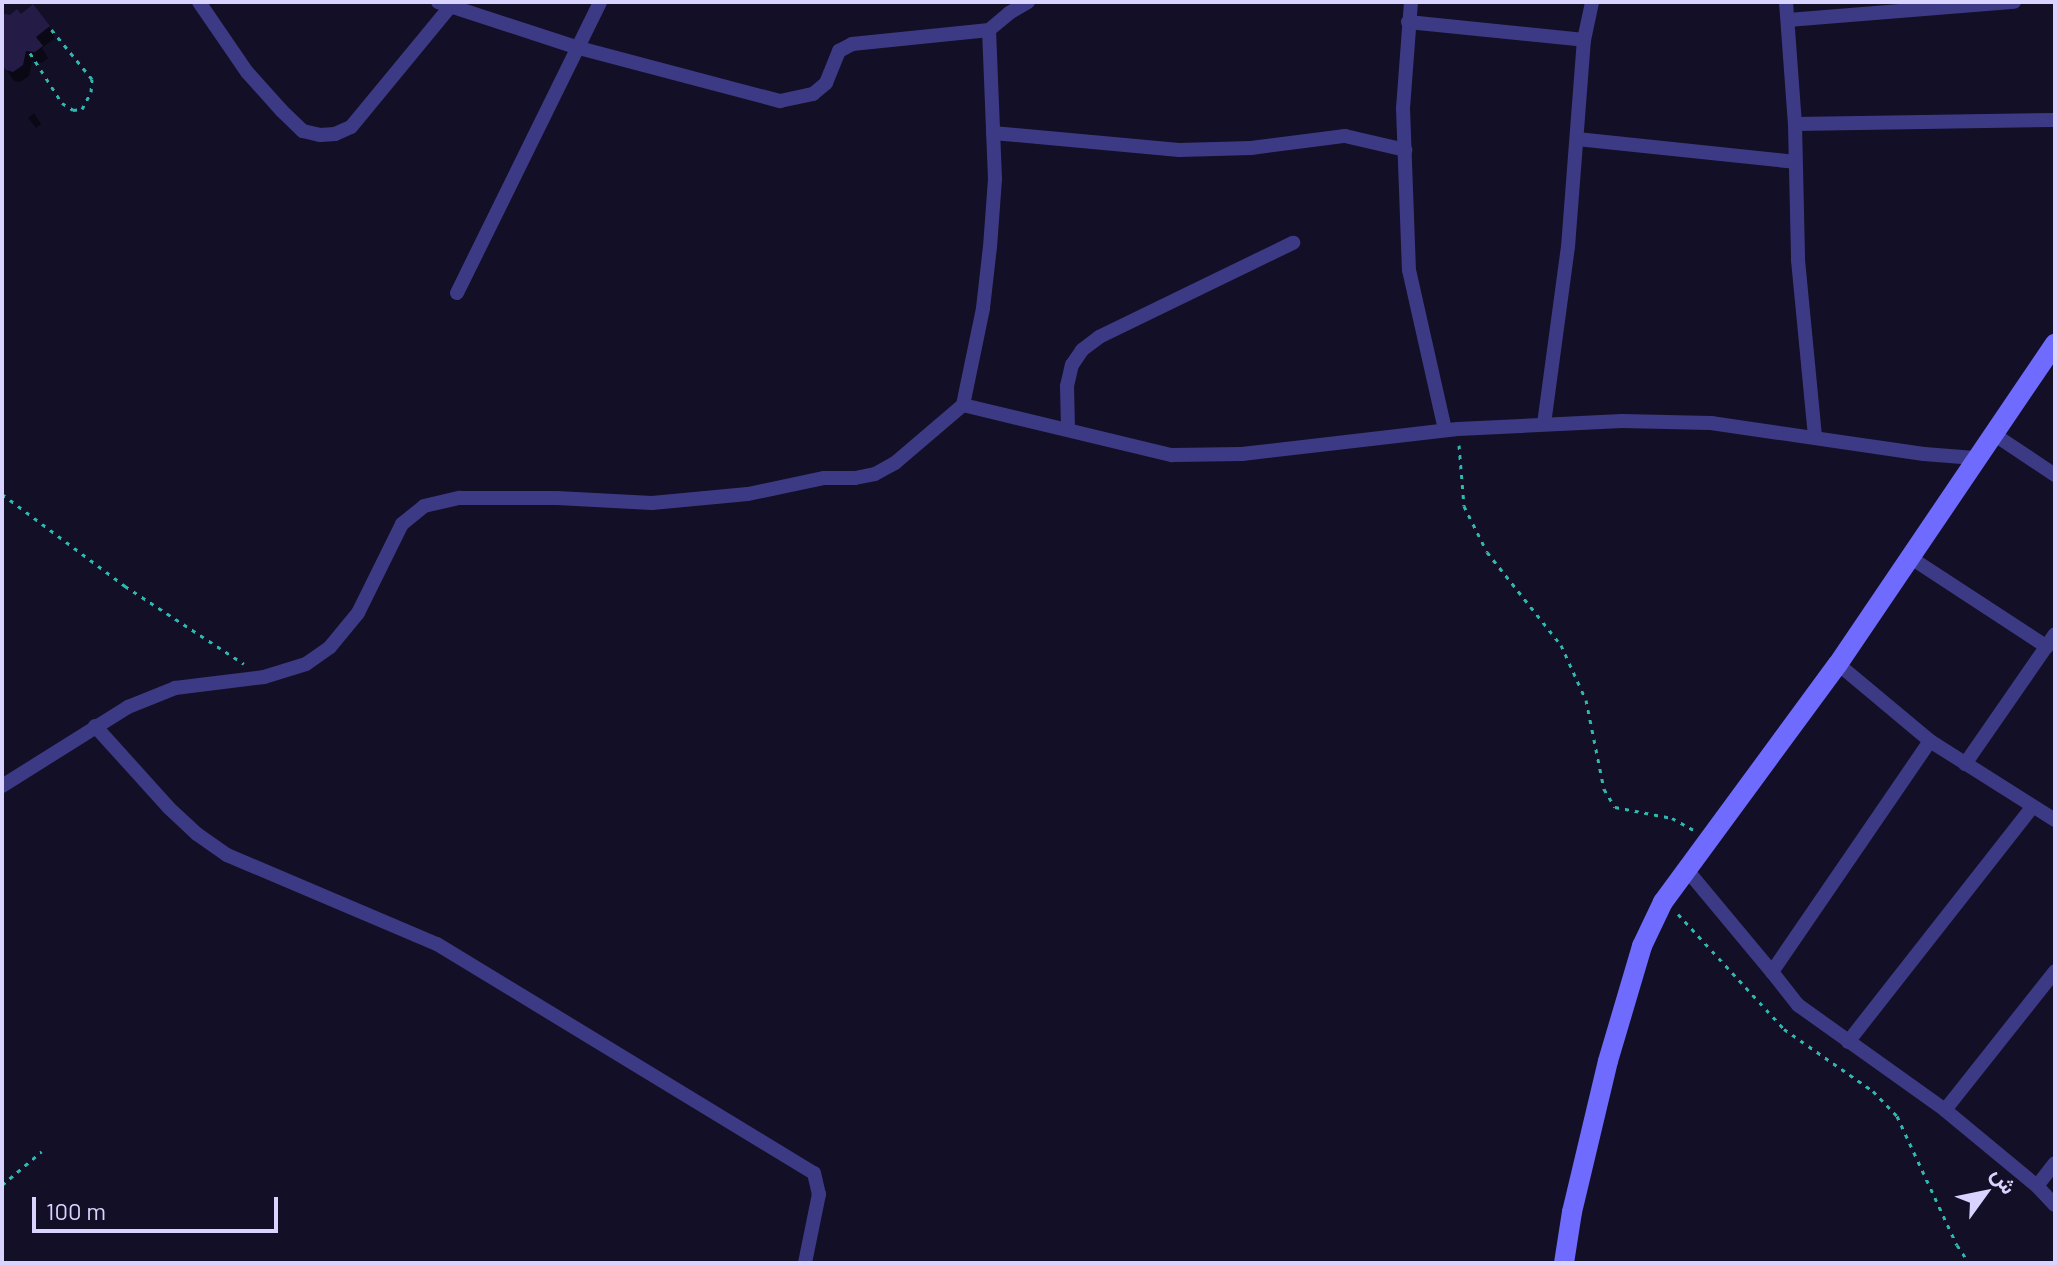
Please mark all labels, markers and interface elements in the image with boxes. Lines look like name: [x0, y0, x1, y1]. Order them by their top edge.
north arrow: [1945, 1153, 2025, 1233]
text: ش: [1987, 1162, 2023, 1198]
scale bar: [36, 1181, 282, 1231]
text: 100 m: [46, 1196, 106, 1225]

